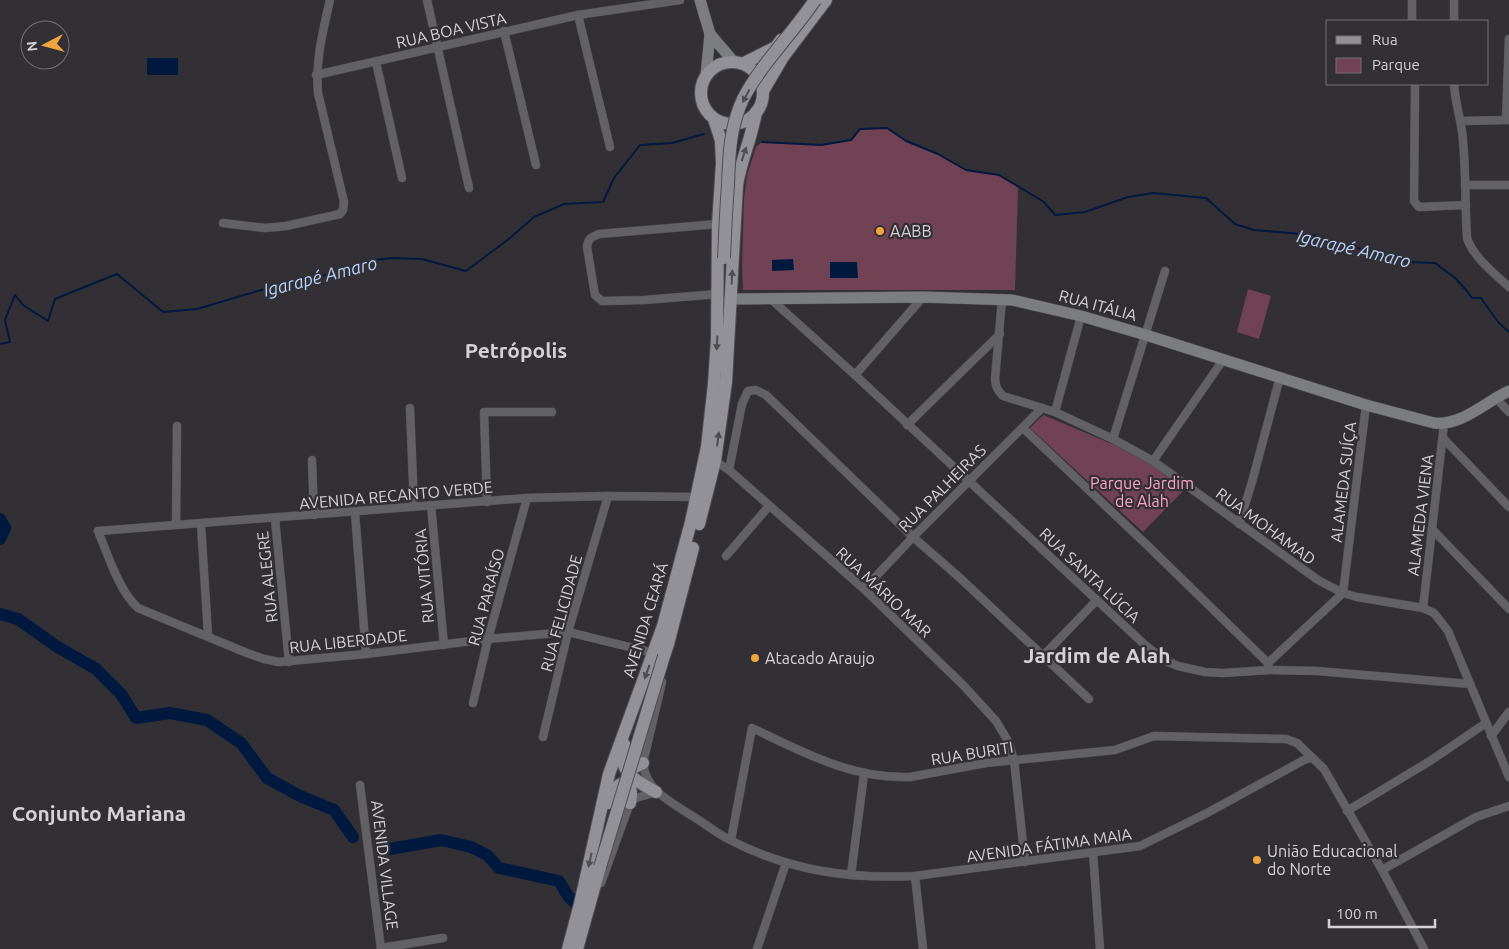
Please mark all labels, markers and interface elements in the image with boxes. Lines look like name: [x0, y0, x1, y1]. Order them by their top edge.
street label: RUA BOA VISTA: [394, 8, 508, 51]
north arrow: [20, 20, 70, 70]
legend: [1326, 20, 1489, 85]
text: Rua: [1372, 31, 1398, 48]
text: N: [24, 40, 41, 52]
text: Parque: [1372, 56, 1420, 73]
one-way arrow: [741, 89, 750, 103]
one-way arrow: [741, 147, 748, 162]
place label: AABB: [890, 222, 932, 240]
marker: AABB: [874, 225, 886, 237]
water label: Igarapé Amaro: [1295, 225, 1413, 271]
water label: Igarapé Amaro: [261, 252, 379, 300]
one-way arrow: [728, 269, 736, 285]
street label: RUA ITÁLIA: [1057, 284, 1140, 324]
one-way arrow: [712, 335, 720, 351]
district label: Petrópolis: [465, 338, 567, 362]
street label: ALAMEDA SUÍÇA: [1325, 420, 1359, 543]
one-way arrow: [714, 431, 722, 447]
street label: RUA PALHEIRAS: [895, 441, 989, 535]
street label: ALAMEDA VIENA: [1404, 453, 1436, 577]
park label: Parque Jardim de Alah: [1090, 474, 1194, 510]
street label: AVENIDA RECANTO VERDE: [298, 478, 494, 512]
street label: RUA MOHAMAD: [1213, 484, 1319, 568]
street label: RUA SANTA LÚCIA: [1036, 522, 1146, 626]
street label: RUA VITÓRIA: [410, 527, 437, 624]
street label: RUA ALEGRE: [253, 530, 281, 624]
street label: RUA MÁRIO MAR: [833, 542, 937, 641]
street label: RUA PARAÍSO: [462, 546, 508, 648]
street label: RUA FELICIDADE: [537, 553, 585, 673]
street label: AVENIDA CEARÁ: [617, 559, 671, 680]
street label: RUA LIBERDADE: [288, 626, 408, 656]
district label: Jardim de Alah: [1024, 643, 1171, 667]
place label: Atacado Araujo: [765, 649, 875, 667]
marker: Atacado Araujo: [749, 652, 761, 664]
one-way arrow: [643, 664, 650, 679]
street label: RUA BURITI: [930, 738, 1014, 768]
street label: AVENIDA VILLAGE: [368, 799, 402, 931]
district label: Conjunto Mariana: [12, 801, 186, 825]
street label: AVENIDA FÁTIMA MAIA: [965, 822, 1133, 866]
place label: União Educacional do Norte: [1267, 842, 1397, 878]
one-way arrow: [586, 853, 594, 868]
marker: União Educacional do Norte: [1251, 854, 1263, 866]
scale bar: [1329, 896, 1435, 928]
text: 100 m: [1336, 905, 1378, 922]

